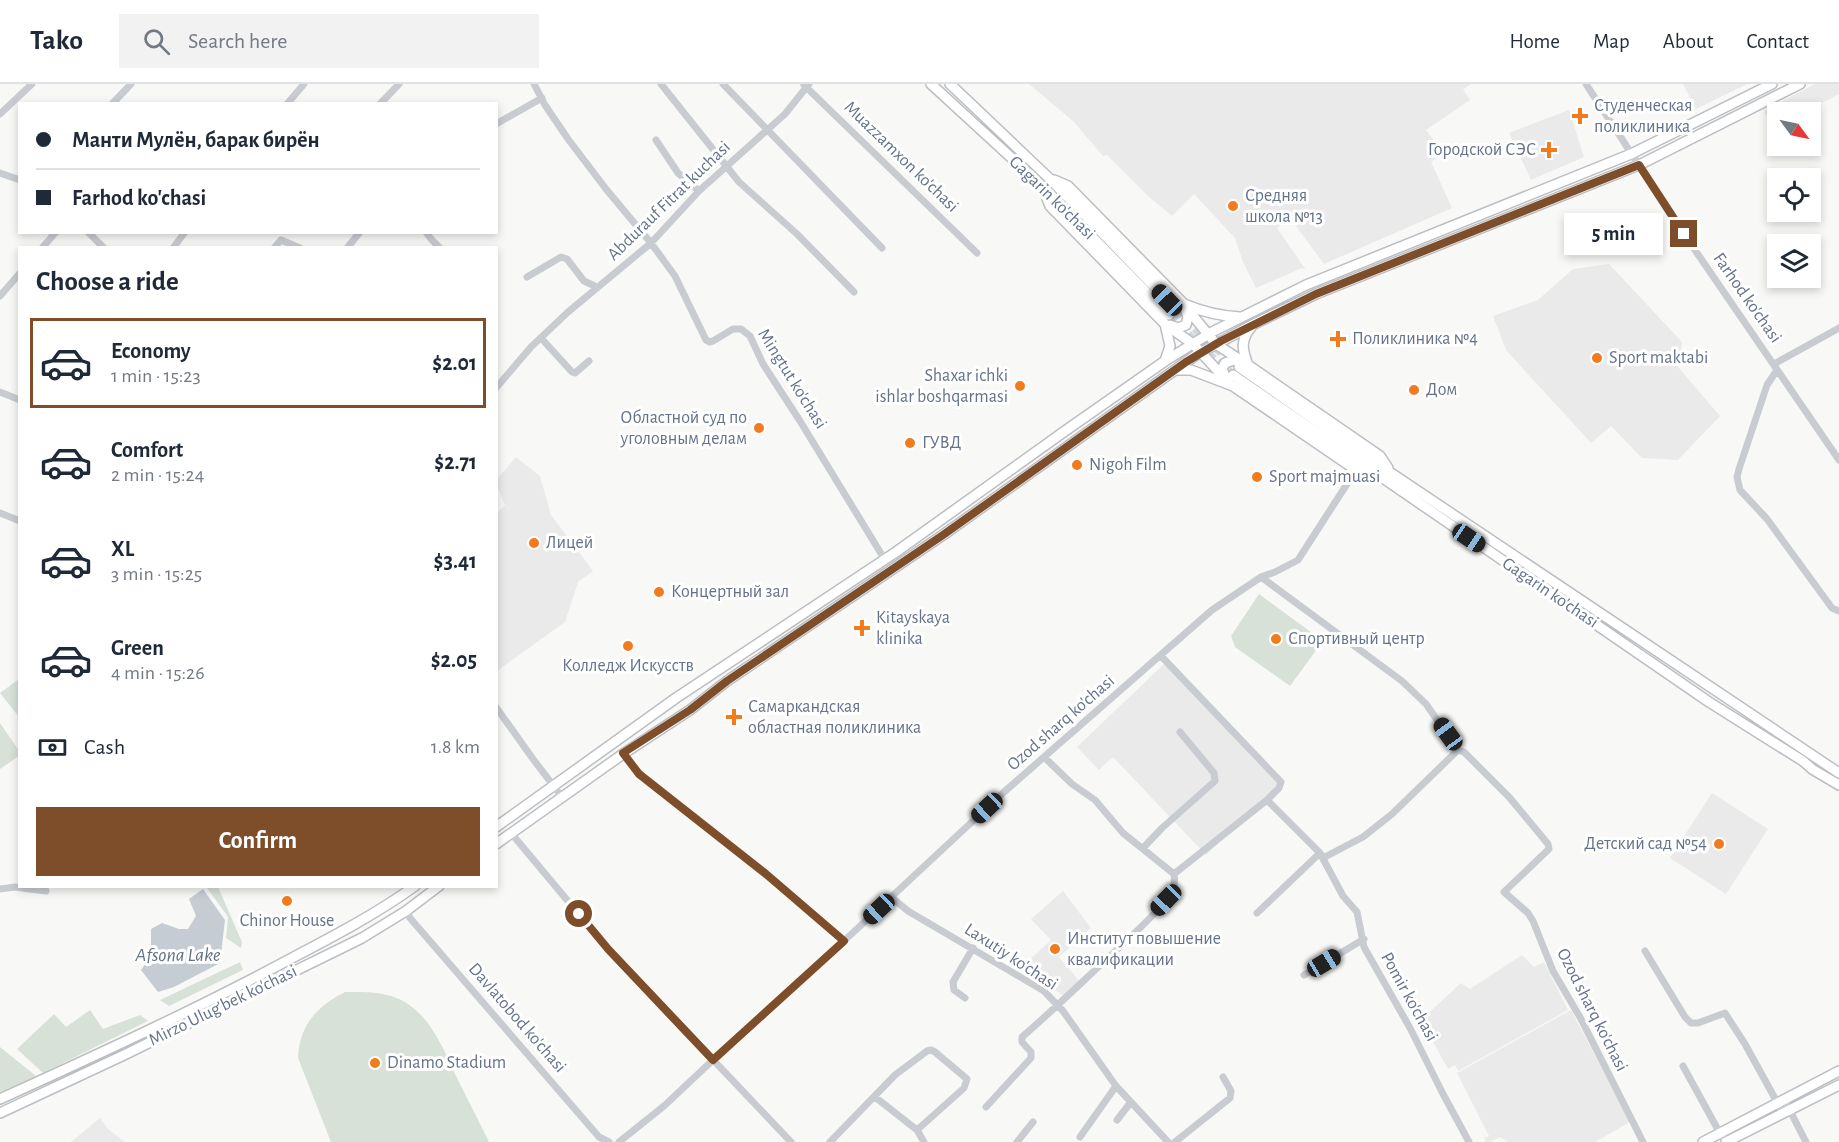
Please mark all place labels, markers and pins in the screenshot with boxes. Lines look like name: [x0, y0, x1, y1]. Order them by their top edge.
place label: Студенческая поликлиника: [1594, 97, 1693, 136]
marker: Студенческая поликлиника: [1571, 107, 1589, 125]
place label: Городской СЭС: [1428, 141, 1536, 159]
marker: Городской СЭС: [1540, 141, 1558, 159]
place label: Средняя школа №13: [1245, 187, 1323, 226]
marker: Средняя школа №13: [1226, 199, 1240, 213]
marker: Поликлиника №4: [1329, 330, 1347, 348]
place label: Поликлиника №4: [1352, 330, 1478, 348]
place label: Sport maktabi: [1609, 349, 1708, 367]
marker: Sport maktabi: [1590, 351, 1604, 365]
place label: Shaxar ichki ishlar boshqarmasi: [875, 367, 1008, 406]
marker: Shaxar ichki ishlar boshqarmasi: [1013, 379, 1027, 393]
place label: Дом: [1426, 381, 1457, 399]
marker: Дом: [1407, 383, 1421, 397]
place label: Областной суд по уголовным делам: [620, 408, 747, 448]
marker: Областной суд по уголовным делам: [752, 421, 766, 435]
place label: ГУВД: [922, 434, 961, 452]
marker: ГУВД: [903, 436, 917, 450]
place label: Nigoh Film: [1089, 456, 1167, 474]
marker: Nigoh Film: [1070, 458, 1084, 472]
place label: Sport majmuasi: [1269, 468, 1380, 486]
marker: Sport majmuasi: [1250, 470, 1264, 484]
place label: Лицей: [546, 534, 593, 552]
marker: Лицей: [527, 536, 541, 550]
place label: Концертный зал: [671, 583, 789, 601]
marker: Концертный зал: [652, 585, 666, 599]
place label: Kitayskaya klinika: [876, 609, 950, 648]
marker: Kitayskaya klinika: [853, 619, 871, 637]
place label: Спортивный центр: [1288, 630, 1425, 648]
marker: Спортивный центр: [1269, 632, 1283, 646]
marker: Колледж Искусств: [621, 639, 635, 653]
place label: Колледж Искусств: [562, 657, 694, 675]
place label: Самаркандская областная поликлиника: [748, 698, 921, 737]
marker: Самаркандская областная поликлиника: [725, 708, 743, 726]
place label: Детский сад №54: [1584, 835, 1707, 853]
marker: Детский сад №54: [1712, 837, 1726, 851]
marker: Chinor House: [280, 894, 294, 908]
place label: Chinor House: [240, 912, 334, 930]
place label: Институт повышение квалификации: [1067, 930, 1221, 969]
marker: Институт повышение квалификации: [1048, 942, 1062, 956]
place label: Dinamo Stadium: [387, 1054, 506, 1072]
marker: Dinamo Stadium: [368, 1056, 382, 1070]

